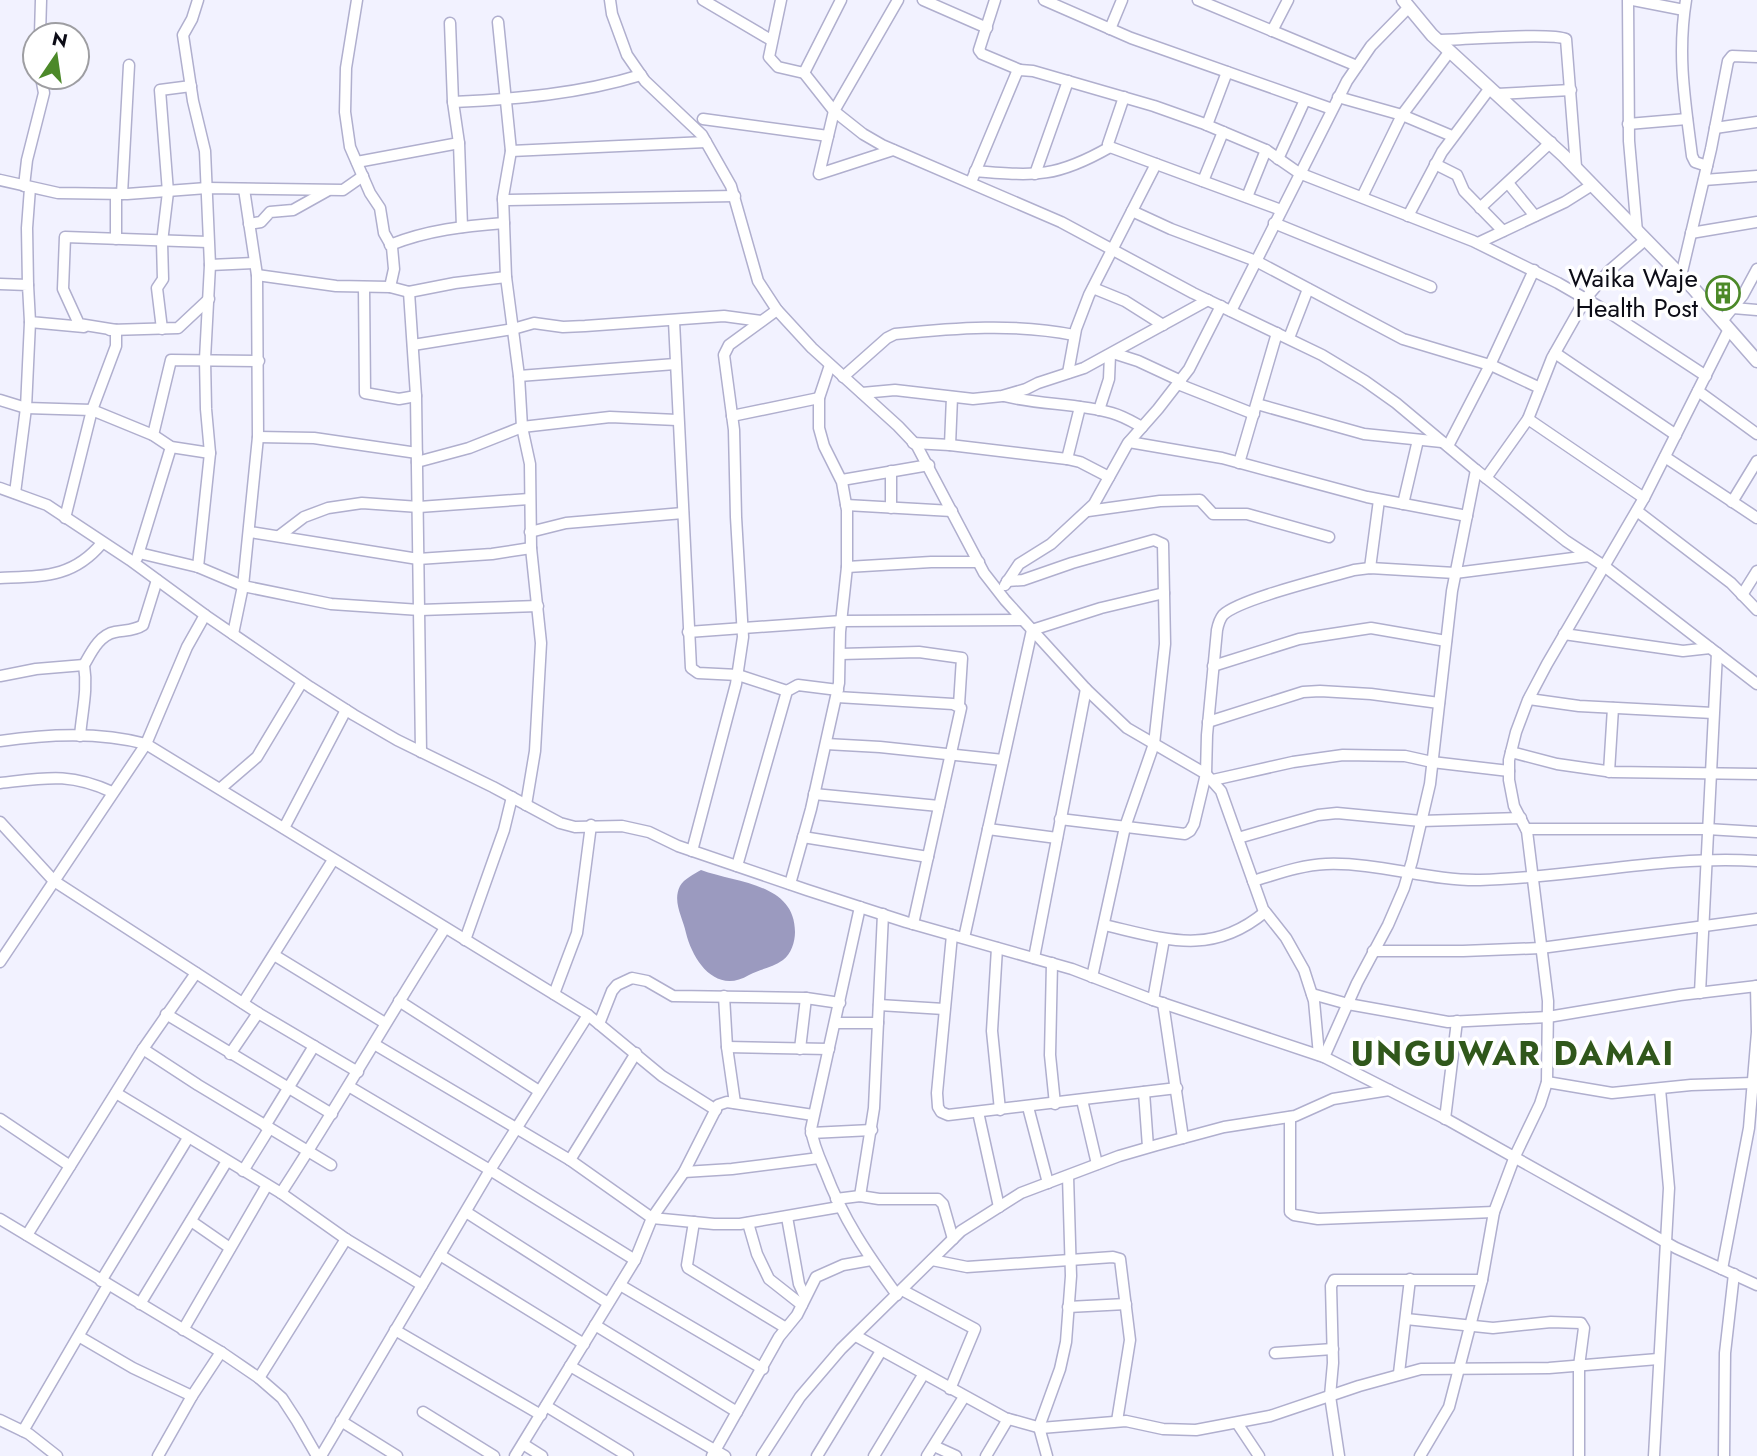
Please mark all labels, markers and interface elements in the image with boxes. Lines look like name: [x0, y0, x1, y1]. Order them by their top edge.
north arrow: [21, 21, 91, 91]
text: N: [49, 25, 70, 55]
place label: Waika Waje Health Post: [1568, 259, 1699, 327]
building icon: Waika Waje Health Post: [1704, 274, 1742, 312]
district label: UNGUWAR DAMAI: [1351, 1030, 1675, 1077]

